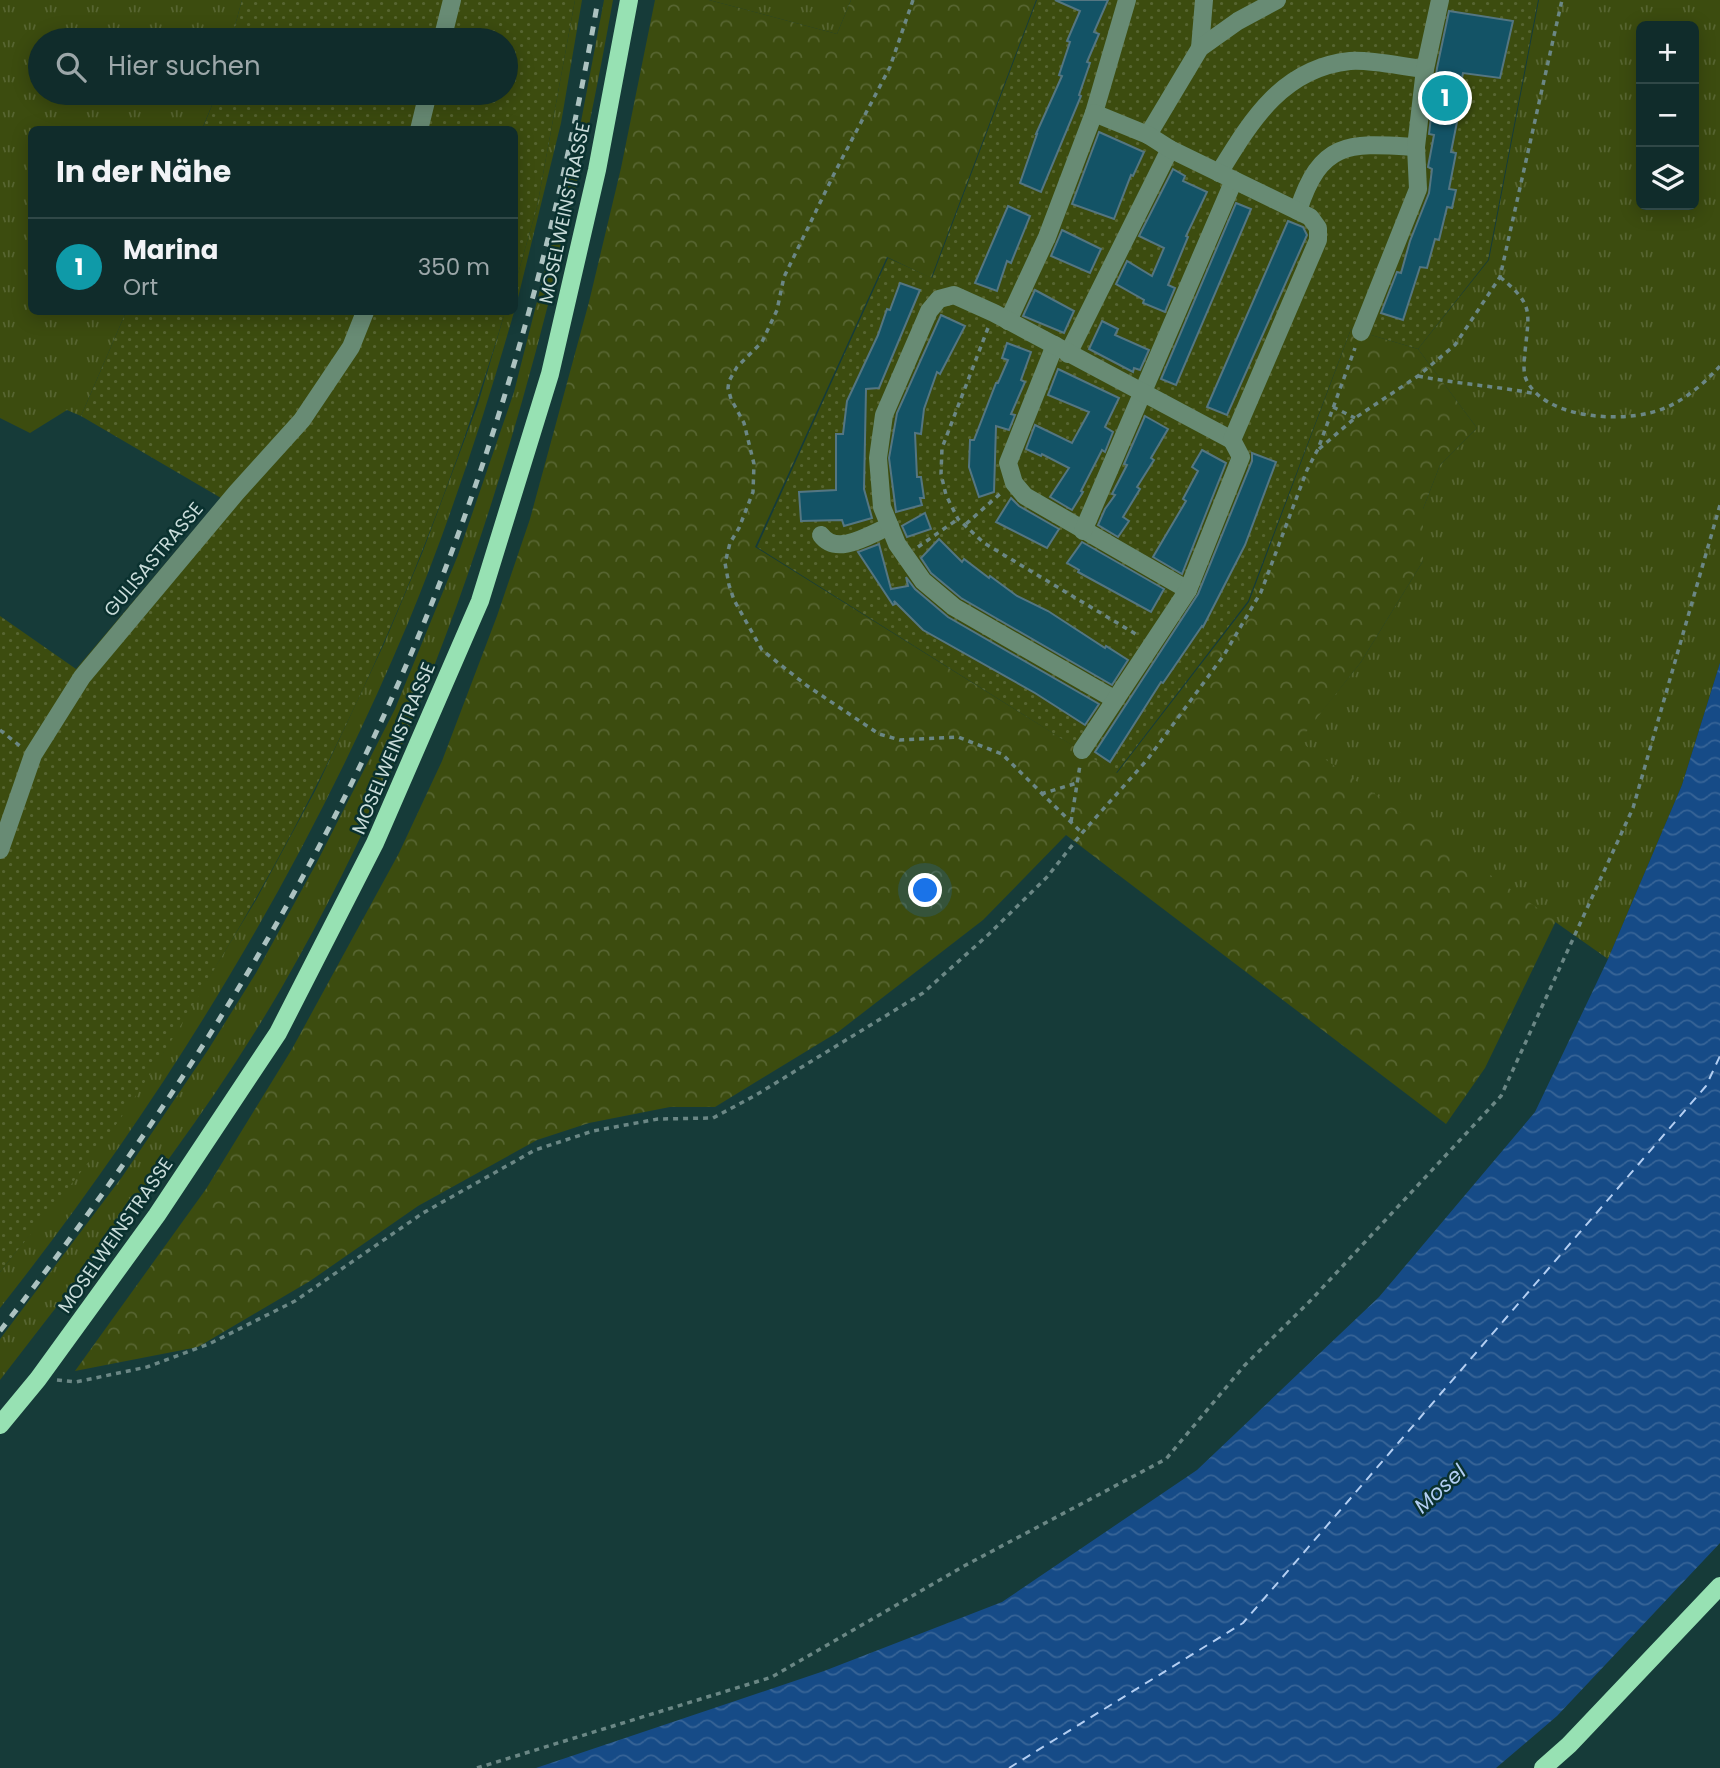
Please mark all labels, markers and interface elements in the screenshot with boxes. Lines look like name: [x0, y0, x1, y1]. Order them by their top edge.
map controls: [1636, 21, 1699, 210]
button: +: [1636, 21, 1699, 84]
search box: [28, 28, 518, 105]
icon: search: [52, 48, 90, 86]
text: Hier suchen: [108, 48, 261, 84]
pin: 1: [1422, 72, 1468, 124]
button: −: [1636, 84, 1699, 147]
street label: MOSELWEINSTRASSE: [532, 120, 597, 306]
button: layers: [1636, 147, 1699, 210]
text: In der Nähe: [56, 150, 231, 193]
text: Marina: [123, 232, 219, 268]
text: 1: [75, 251, 83, 283]
text: 350 m: [418, 251, 490, 283]
text: Ort: [123, 271, 158, 303]
street label: GULISASTRASSE: [97, 496, 209, 623]
street label: MOSELWEINSTRASSE: [345, 658, 442, 838]
your location: [908, 873, 942, 907]
street label: MOSELWEINSTRASSE: [51, 1152, 179, 1319]
water label: Mosel: [1407, 1457, 1473, 1520]

